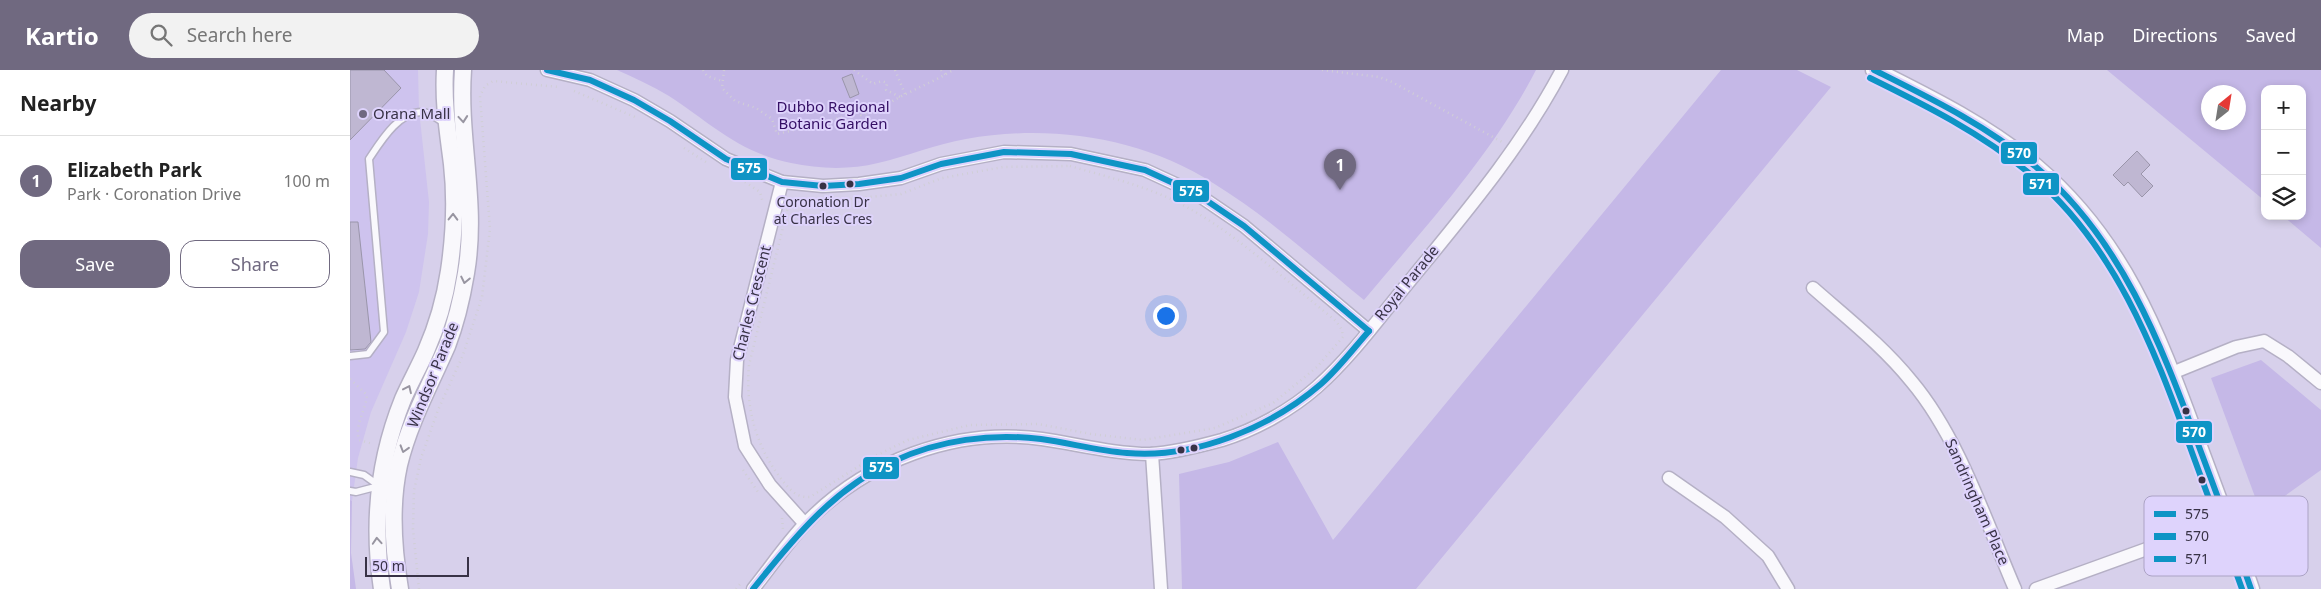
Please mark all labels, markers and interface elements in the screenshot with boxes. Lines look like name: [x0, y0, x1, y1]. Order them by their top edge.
search box: [129, 13, 479, 58]
text: Kartio: [25, 19, 99, 52]
icon: search: [147, 21, 175, 49]
text: Search here: [187, 22, 292, 48]
text: Map: [2067, 23, 2104, 47]
text: Directions: [2132, 23, 2218, 47]
text: Saved: [2246, 23, 2296, 47]
north arrow: [2201, 85, 2246, 130]
map controls: [2261, 85, 2306, 220]
button: +: [2261, 85, 2306, 130]
text: Nearby: [20, 89, 96, 117]
park label: Dubbo Regional Botanic Garden: [776, 96, 890, 133]
place label: Orana Mall: [373, 103, 450, 123]
marker: Orana Mall: [357, 108, 369, 120]
one-way arrow: [457, 115, 468, 123]
button: −: [2261, 130, 2306, 175]
line badge: 570: [2000, 141, 2038, 165]
text: 570: [2007, 143, 2031, 162]
pin: 1: [1324, 149, 1356, 190]
text: Elizabeth Park: [67, 157, 202, 183]
line badge: 575: [730, 157, 768, 181]
text: 575: [737, 158, 761, 177]
text: 1: [31, 170, 41, 192]
text: 100 m: [283, 170, 330, 192]
line badge: 571: [2022, 172, 2060, 196]
text: 571: [2029, 174, 2053, 193]
button: layers: [2261, 175, 2306, 220]
unlabelled marker: [845, 179, 855, 189]
line badge: 575: [1172, 179, 1210, 203]
marker: Coronation Dr at Charles Cres: [818, 181, 828, 191]
text: 575: [1179, 181, 1203, 200]
text: Park · Coronation Drive: [67, 183, 241, 205]
place label: Coronation Dr at Charles Cres: [774, 192, 873, 228]
one-way arrow: [448, 212, 458, 220]
button: Save: [20, 240, 170, 288]
button: Share: [180, 240, 330, 288]
street label: Royal Parade: [1370, 241, 1443, 324]
street label: Charles Crescent: [727, 242, 775, 363]
one-way arrow: [460, 276, 471, 285]
your location: [1153, 303, 1179, 329]
street label: Windsor Parade: [402, 319, 462, 430]
one-way arrow: [401, 385, 412, 394]
unlabelled marker: [2181, 406, 2191, 416]
line badge: 570: [2175, 420, 2213, 444]
text: 570: [2182, 422, 2206, 441]
street label: Sandringham Place: [1941, 435, 2015, 568]
unlabelled marker: [1189, 443, 1199, 453]
one-way arrow: [400, 445, 410, 453]
unlabelled marker: [1176, 445, 1186, 455]
line badge: 575: [862, 456, 900, 480]
text: 575: [869, 457, 893, 476]
unlabelled marker: [2197, 475, 2207, 485]
legend: [2144, 496, 2308, 576]
text: 575: [2185, 504, 2209, 523]
text: 570: [2185, 526, 2209, 545]
one-way arrow: [372, 536, 383, 544]
text: 571: [2185, 549, 2209, 568]
scale bar: [365, 554, 469, 577]
text: 50 m: [372, 556, 405, 575]

